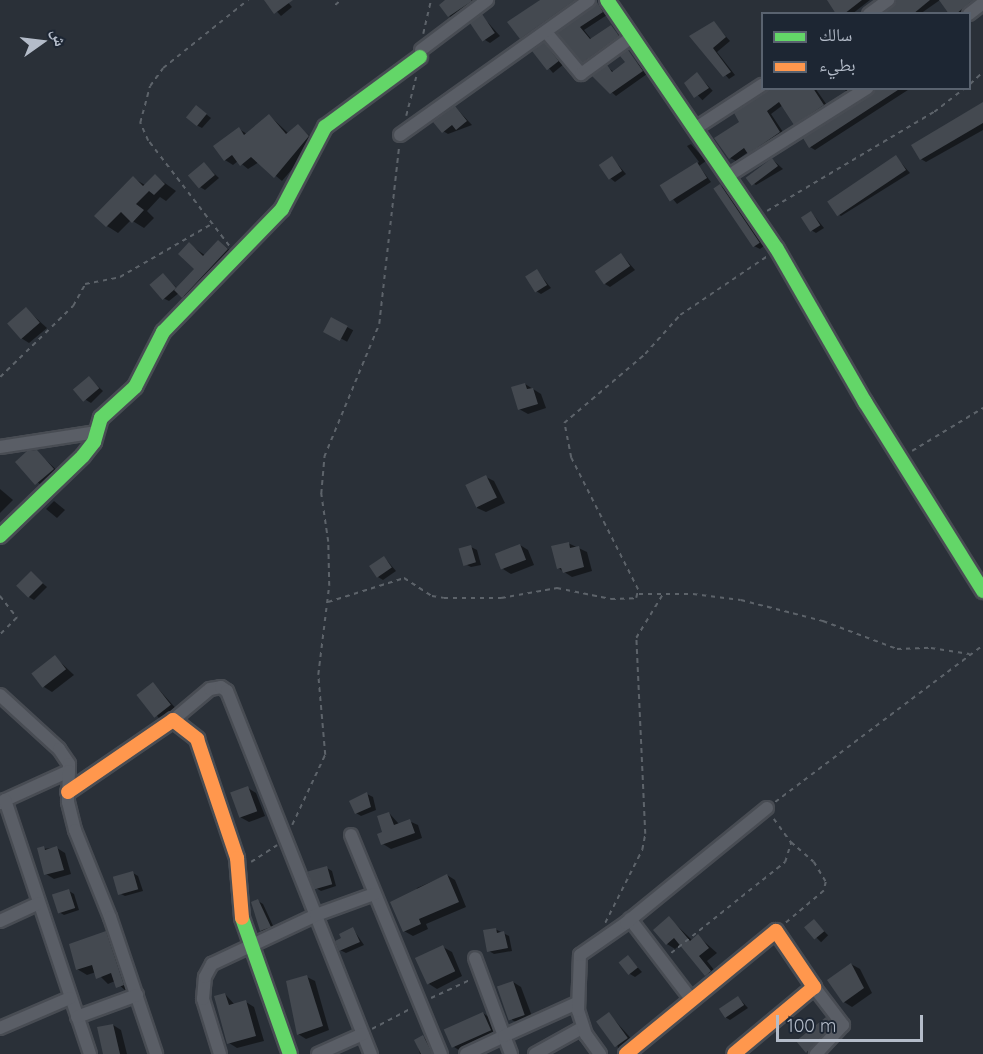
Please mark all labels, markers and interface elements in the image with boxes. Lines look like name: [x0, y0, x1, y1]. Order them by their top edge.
north arrow: [12, 12, 72, 72]
legend: [761, 12, 971, 90]
text: سالك: [819, 23, 852, 46]
text: ش: [48, 27, 71, 48]
text: بطيء: [819, 53, 856, 76]
scale bar: [779, 1003, 926, 1041]
text: 100 m: [787, 1014, 836, 1037]

